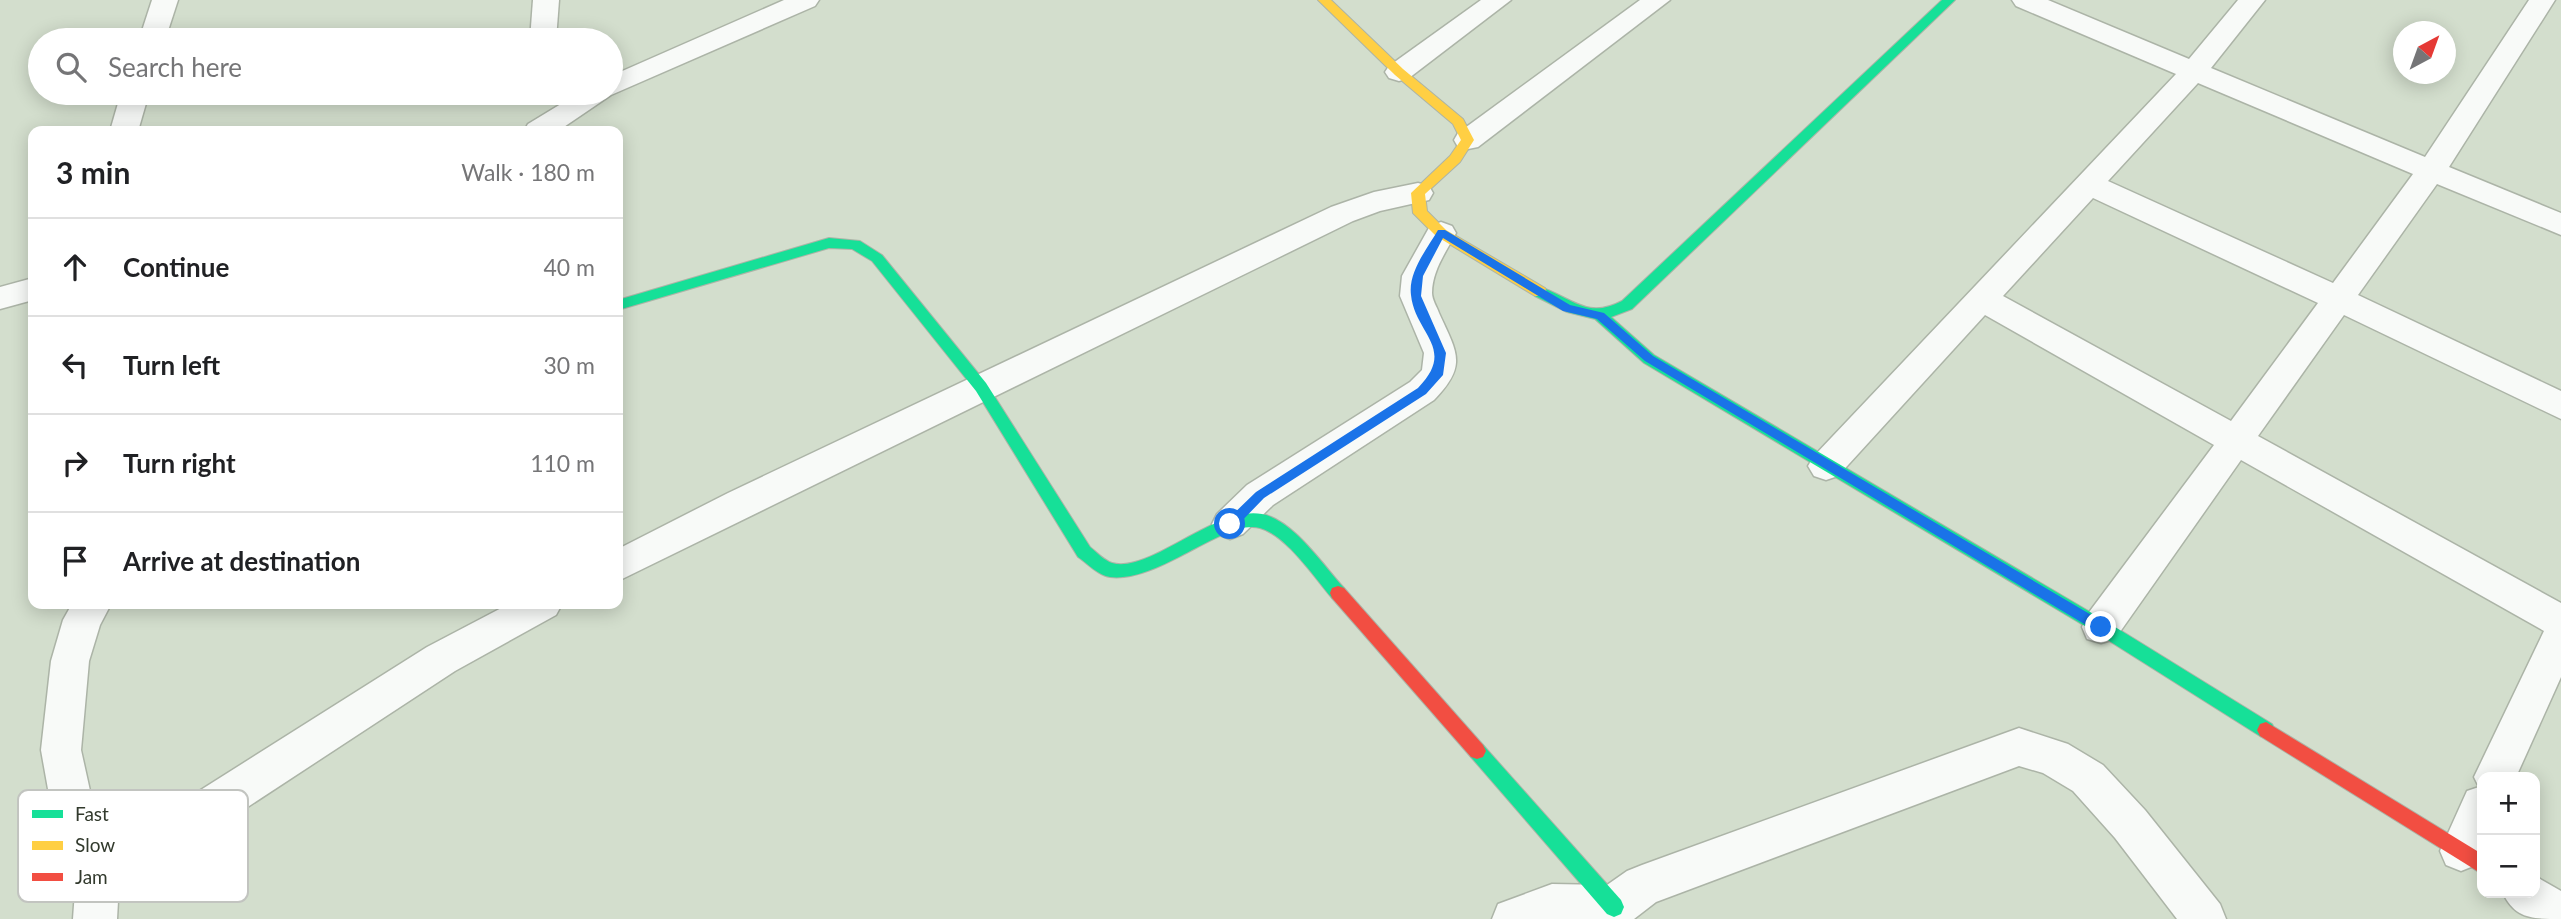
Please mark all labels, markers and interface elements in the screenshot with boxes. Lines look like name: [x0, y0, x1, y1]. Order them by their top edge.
north arrow: [2393, 21, 2456, 84]
search box: [28, 28, 623, 105]
icon: search: [52, 48, 90, 86]
text: Search here: [108, 51, 242, 83]
text: 3 min: [56, 154, 130, 190]
text: Walk · 180 m: [461, 158, 595, 186]
icon: ahead: [56, 248, 94, 286]
text: Continue: [123, 251, 229, 283]
text: 40 m: [544, 253, 595, 281]
icon: left: [56, 346, 94, 384]
text: Turn left: [123, 349, 220, 381]
text: 30 m: [544, 351, 595, 379]
icon: right: [56, 444, 94, 482]
text: Turn right: [123, 447, 236, 479]
text: 110 m: [530, 449, 595, 477]
route start: [1214, 508, 1245, 539]
icon: arrive: [56, 542, 94, 580]
text: Arrive at destination: [123, 545, 360, 577]
route end: [2085, 611, 2116, 642]
map controls: [2477, 772, 2540, 898]
button: +: [2477, 772, 2540, 835]
legend: [18, 790, 248, 902]
text: Fast: [75, 802, 109, 825]
text: Slow: [75, 833, 115, 856]
button: −: [2477, 835, 2540, 898]
text: Jam: [75, 865, 108, 888]

